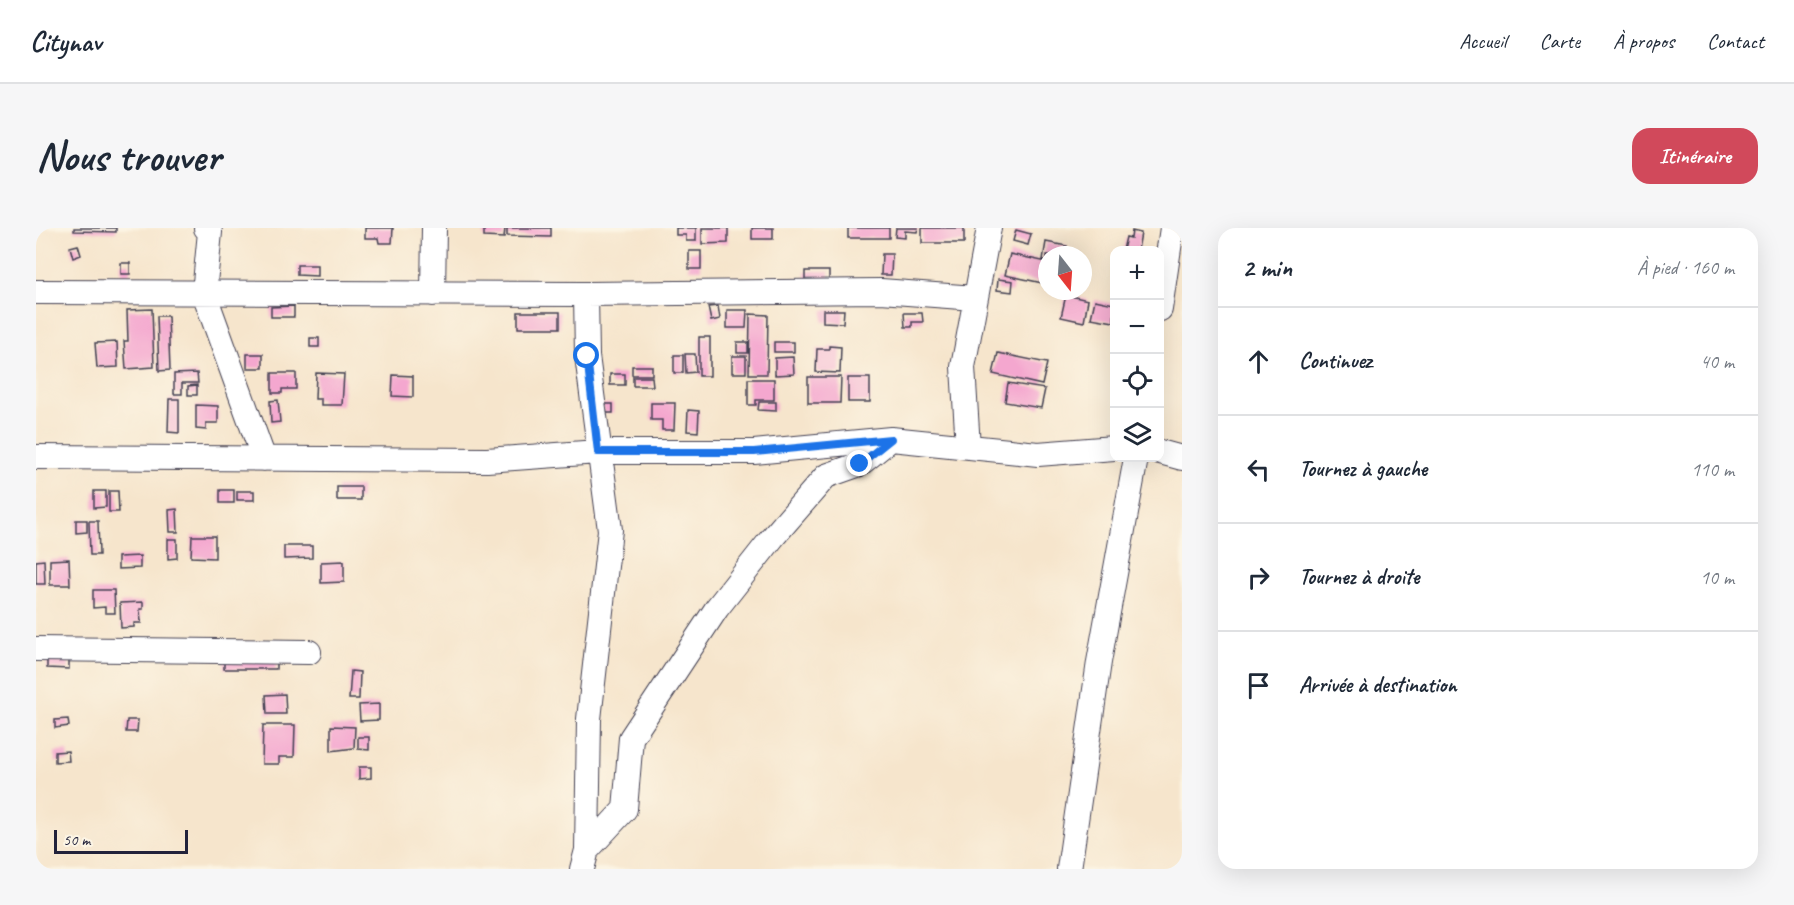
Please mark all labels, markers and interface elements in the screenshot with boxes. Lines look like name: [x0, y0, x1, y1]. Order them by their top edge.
text: Citynav: [30, 24, 101, 59]
text: Accueil: [1459, 28, 1507, 54]
text: Carte: [1540, 28, 1580, 54]
text: À propos: [1613, 28, 1674, 54]
text: Contact: [1707, 28, 1764, 54]
button: Itinéraire: [1632, 128, 1758, 184]
text: Nous trouver: [36, 130, 220, 183]
north arrow: [1038, 246, 1092, 300]
map controls: [1110, 246, 1164, 462]
button: +: [1110, 246, 1164, 300]
text: 2 min: [1242, 251, 1292, 284]
text: À pied · 160 m: [1637, 255, 1734, 280]
button: −: [1110, 300, 1164, 354]
route start: [573, 342, 599, 368]
icon: ahead: [1242, 345, 1275, 378]
text: Continuez: [1299, 347, 1372, 375]
text: 40 m: [1700, 349, 1734, 374]
button: locate: [1110, 354, 1164, 408]
button: layers: [1110, 408, 1164, 462]
route end: [846, 450, 872, 476]
icon: left: [1242, 453, 1275, 486]
text: Tournez à gauche: [1299, 455, 1427, 483]
text: 110 m: [1691, 457, 1734, 482]
icon: right: [1242, 561, 1275, 594]
text: Tournez à droite: [1299, 563, 1419, 591]
text: 10 m: [1700, 565, 1734, 590]
icon: arrive: [1242, 669, 1275, 702]
text: Arrivée à destination: [1299, 671, 1457, 699]
scale bar: [54, 827, 188, 854]
text: 50 m: [63, 830, 90, 850]

